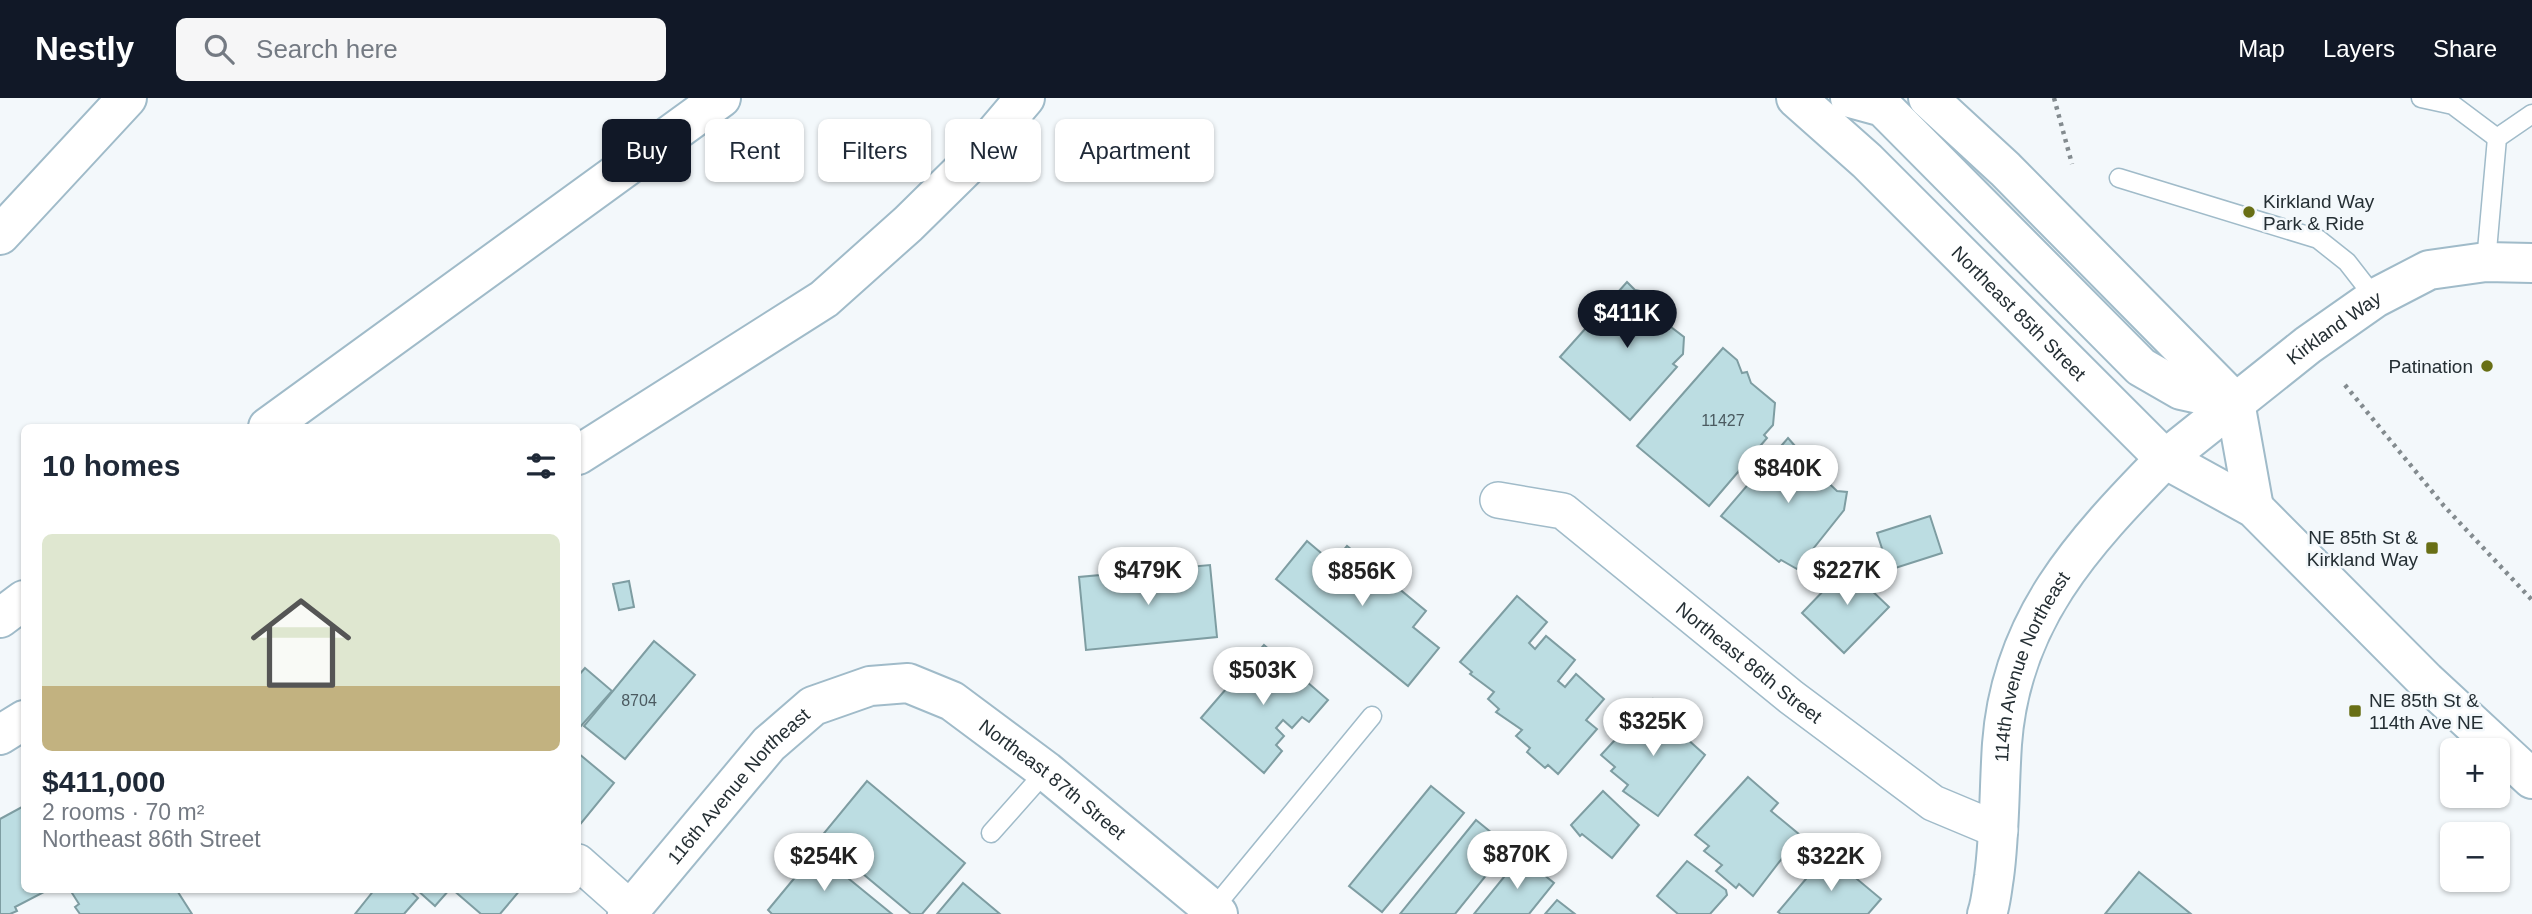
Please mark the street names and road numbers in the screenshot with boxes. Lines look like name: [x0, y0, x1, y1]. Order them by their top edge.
street label: Northeast 85th Street: [1947, 242, 2091, 385]
street label: Kirkland Way: [2283, 287, 2385, 369]
street label: 114th Avenue Northeast: [1991, 567, 2074, 763]
street label: Northeast 86th Street: [1672, 598, 1827, 728]
street label: 116th Avenue Northeast: [663, 704, 814, 868]
street label: Northeast 87th Street: [975, 715, 1130, 844]

